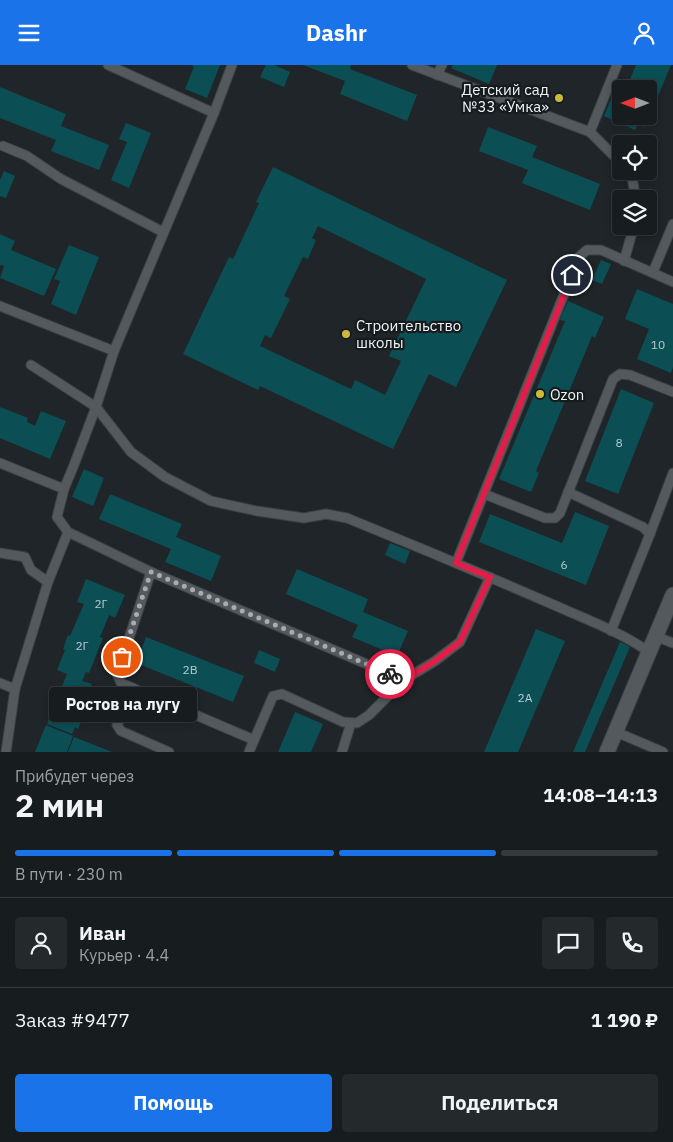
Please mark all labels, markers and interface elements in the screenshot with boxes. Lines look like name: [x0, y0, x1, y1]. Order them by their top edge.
text: Dashr: [306, 18, 367, 47]
icon: menu: [15, 19, 43, 47]
icon: person: [630, 19, 658, 47]
place label: Детский сад №33 «Умка»: [461, 80, 549, 116]
north arrow: [612, 80, 658, 125]
map controls: [612, 80, 657, 235]
marker: Детский сад №33 «Умка»: [553, 92, 565, 104]
button: locate: [612, 135, 657, 180]
button: layers: [612, 190, 657, 235]
pin: [551, 254, 593, 296]
icon: home: [558, 261, 586, 289]
place label: Строительство школы: [356, 316, 461, 352]
marker: Строительство школы: [340, 328, 352, 340]
house number: 10: [651, 337, 665, 352]
place label: Ozon: [550, 385, 584, 404]
marker: Ozon: [534, 388, 546, 400]
house number: 8: [615, 435, 623, 450]
house number: 6: [560, 557, 568, 572]
house number: 2Г: [94, 596, 108, 611]
pin: [101, 636, 143, 678]
house number: 2Г: [75, 638, 89, 653]
icon: bag: [108, 643, 136, 671]
courier: [365, 649, 415, 699]
icon: bike: [376, 660, 404, 688]
house number: 2В: [182, 662, 198, 677]
callout: Ростов на лугу: [48, 687, 196, 722]
house number: 2А: [518, 690, 533, 705]
text: Ростов на лугу: [66, 694, 180, 714]
text: Прибудет через: [15, 766, 134, 786]
text: 14:08–14:13: [543, 783, 658, 807]
text: 2 мин: [15, 784, 104, 826]
text: В пути · 230 m: [15, 864, 123, 884]
button: person: [15, 917, 67, 969]
button: chat: [542, 917, 594, 969]
button: phone: [606, 917, 658, 969]
text: Иван: [79, 921, 126, 945]
text: Курьер · 4.4: [79, 945, 169, 965]
text: Заказ #9477: [15, 1008, 130, 1032]
text: 1 190 ₽: [591, 1008, 658, 1032]
button: Помощь: [15, 1074, 332, 1132]
button: Поделиться: [342, 1074, 658, 1132]

